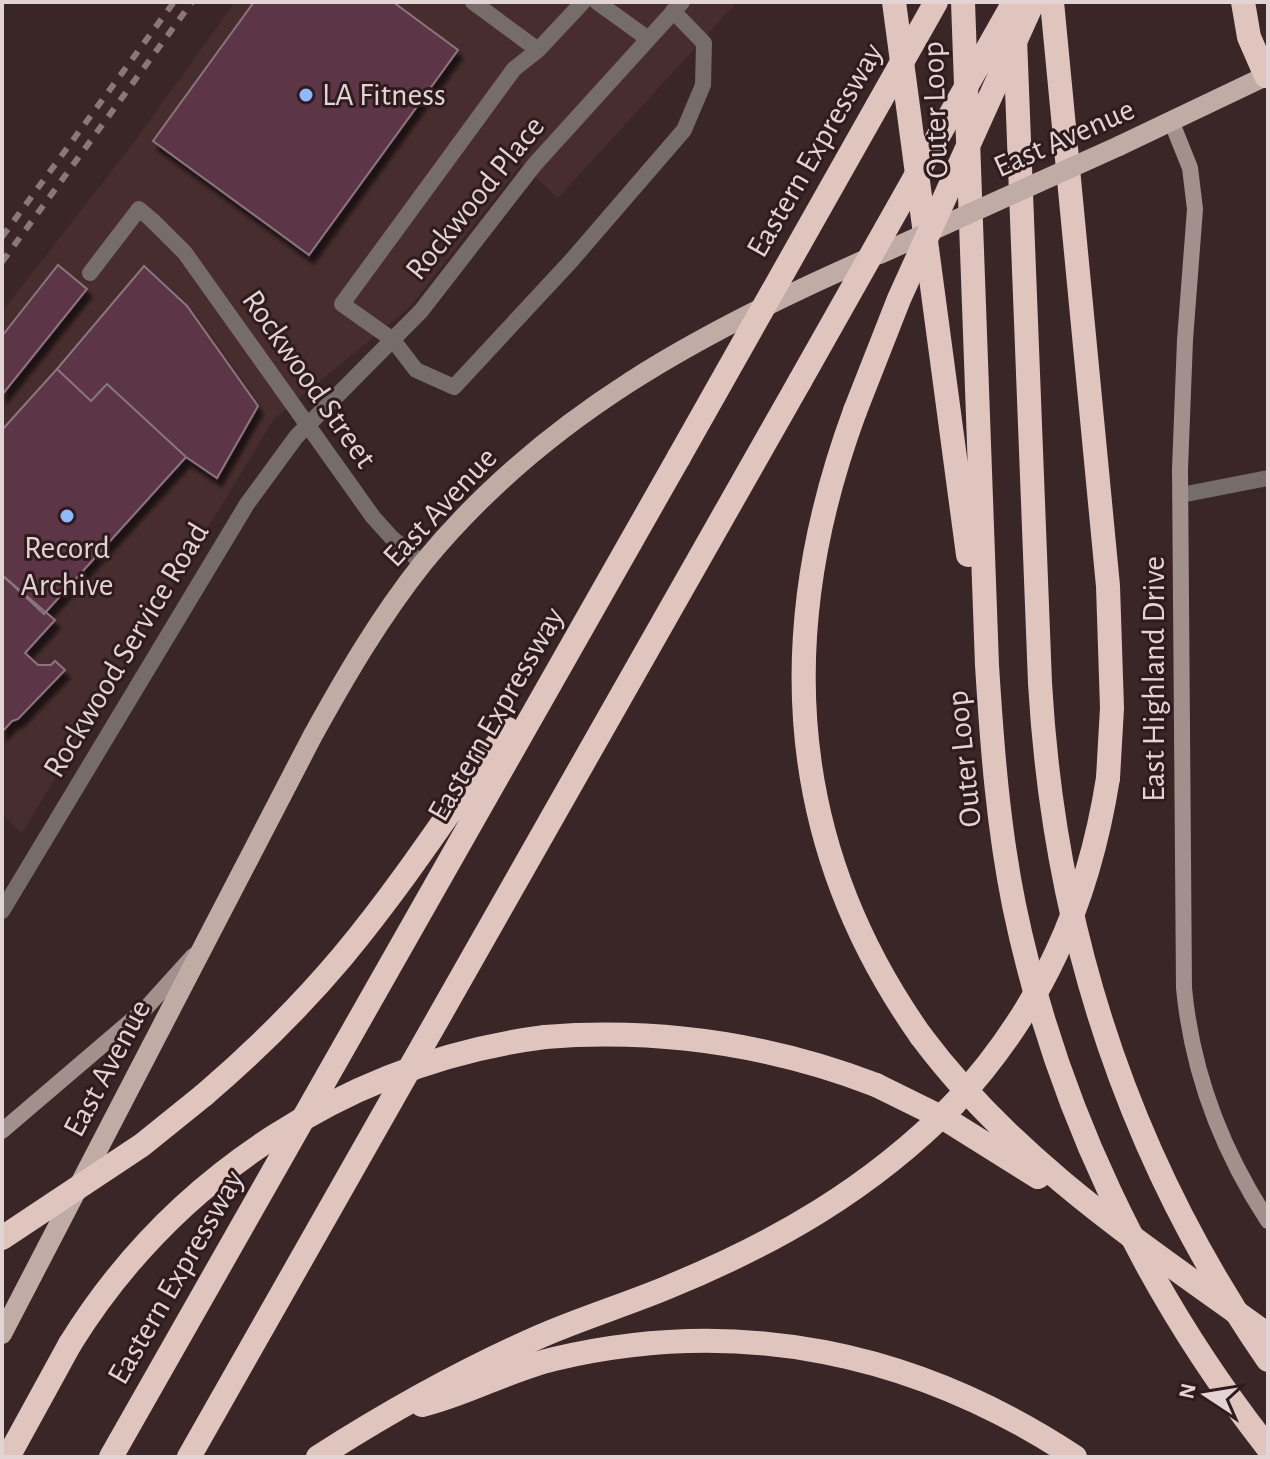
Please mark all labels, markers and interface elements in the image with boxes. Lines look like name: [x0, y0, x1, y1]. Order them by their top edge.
street label: Eastern Expressway: [741, 37, 889, 262]
street label: Outer Loop: [917, 41, 953, 179]
place label: LA Fitness: [322, 79, 446, 111]
marker: LA Fitness: [297, 86, 315, 104]
street label: East Avenue: [989, 93, 1139, 183]
street label: Rockwood Place: [400, 110, 550, 286]
street label: Rockwood Street: [236, 284, 382, 474]
street label: East Avenue: [377, 441, 503, 573]
marker: Record Archive: [58, 507, 76, 525]
street label: Rockwood Service Road: [37, 517, 215, 783]
place label: Record Archive: [21, 532, 114, 601]
street label: East Highland Drive: [1138, 556, 1170, 802]
street label: Eastern Expressway: [422, 601, 570, 826]
street label: Outer Loop: [941, 689, 987, 829]
street label: East Avenue: [58, 994, 156, 1142]
street label: Eastern Expressway: [102, 1164, 250, 1389]
north arrow: [1166, 1355, 1246, 1435]
text: N: [1175, 1381, 1200, 1401]

